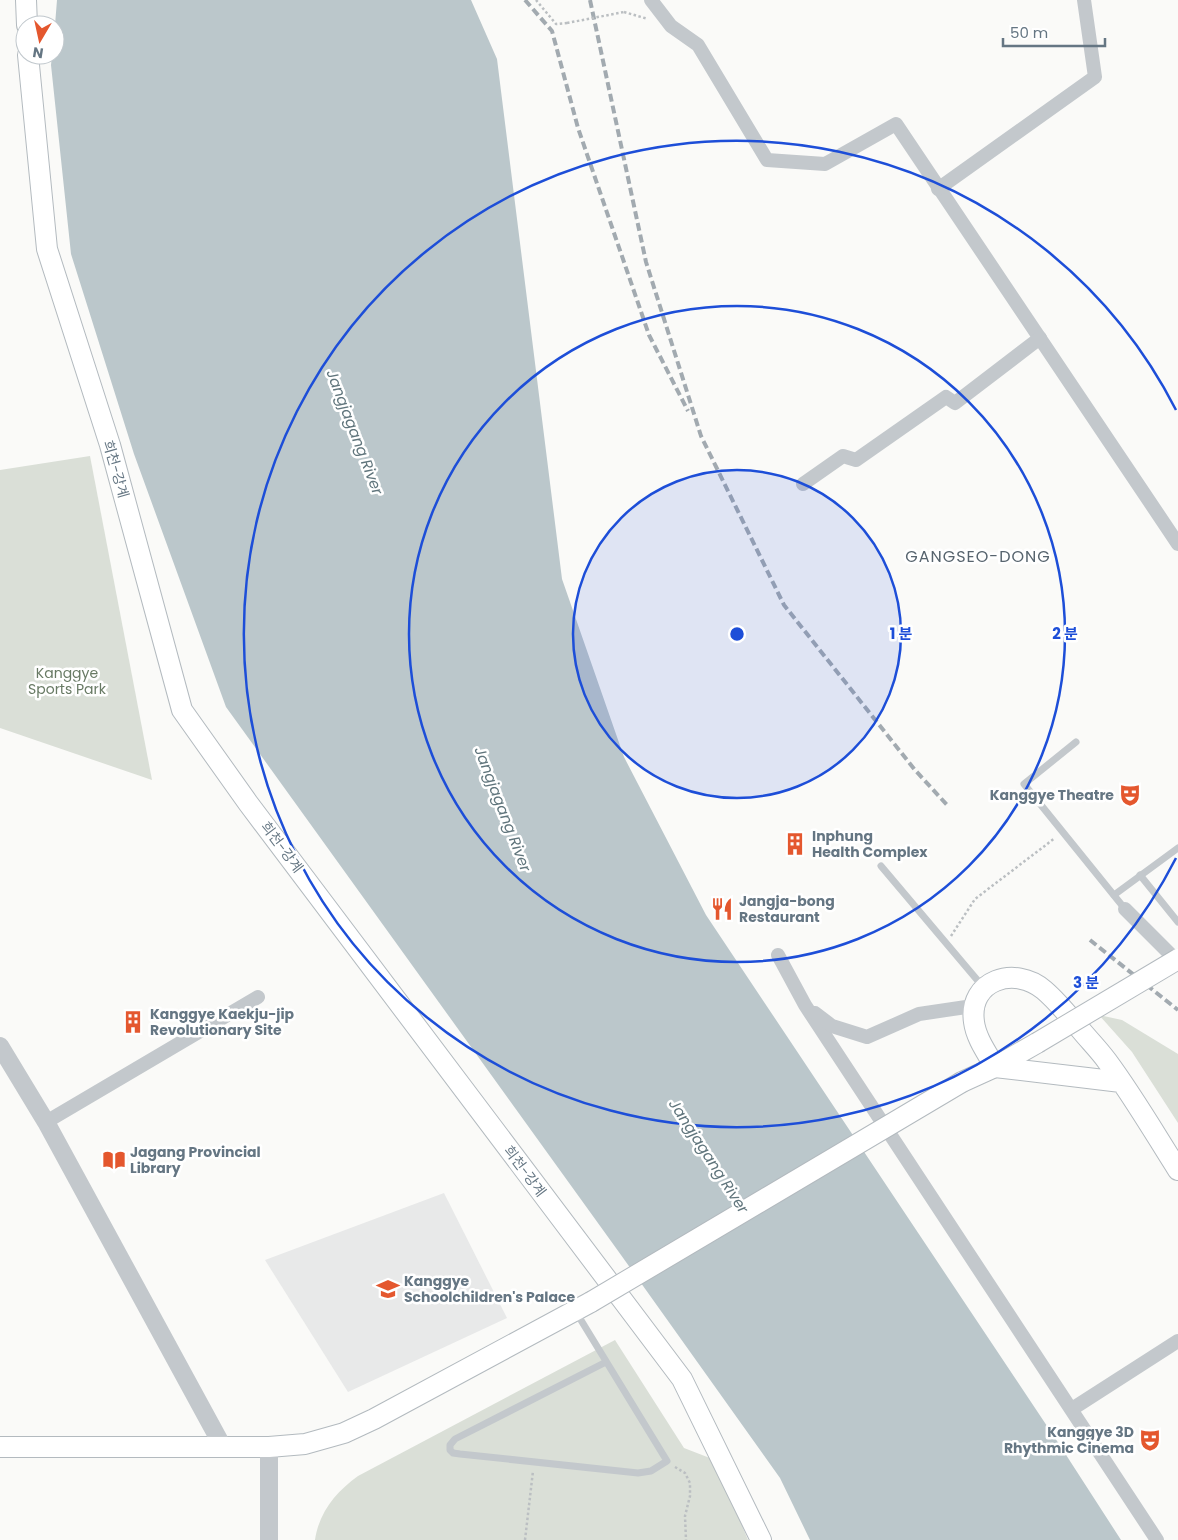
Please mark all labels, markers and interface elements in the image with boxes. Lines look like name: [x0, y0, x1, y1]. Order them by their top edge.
north arrow: [15, 15, 65, 65]
scale bar: [1003, 15, 1106, 47]
text: 50 m: [1010, 22, 1048, 43]
text: N: [31, 42, 45, 64]
water label: Jangjagang River: [321, 366, 389, 498]
street label: 희천-강계: [98, 438, 134, 500]
district label: GANGSEO-DONG: [905, 545, 1051, 568]
text: 1 분: [890, 623, 913, 644]
text: 2 분: [1052, 623, 1078, 644]
centre of rings: [728, 625, 746, 643]
park label: Kanggye Sports Park: [28, 663, 107, 699]
water label: Jangjagang River: [469, 743, 537, 875]
theatre icon: Kanggye Theatre: [1117, 782, 1143, 808]
place label: Kanggye Theatre: [990, 785, 1114, 805]
street label: 희천-강계: [256, 817, 308, 877]
place label: Inphung Health Complex: [812, 826, 928, 862]
building icon: Inphung Health Complex: [782, 831, 808, 857]
place label: Jangja-bong Restaurant: [739, 891, 835, 927]
restaurant icon: Jangja-bong Restaurant: [709, 896, 735, 922]
text: 3 분: [1073, 972, 1099, 993]
place label: Kanggye Kaekju-jip Revolutionary Site: [150, 1004, 295, 1040]
building icon: Kanggye Kaekju-jip Revolutionary Site: [120, 1009, 146, 1035]
water label: Jangjagang River: [664, 1095, 754, 1218]
street label: 희천-강계: [499, 1141, 551, 1201]
place label: Jagang Provincial Library: [130, 1142, 261, 1178]
library icon: Jagang Provincial Library: [101, 1147, 127, 1173]
place label: Kanggye Schoolchildren's Palace: [404, 1271, 575, 1307]
school or university icon: Kanggye Schoolchildren's Palace: [375, 1276, 401, 1302]
place label: Kanggye 3D Rhythmic Cinema: [1004, 1422, 1134, 1458]
theatre icon: Kanggye 3D Rhythmic Cinema: [1137, 1427, 1163, 1453]

